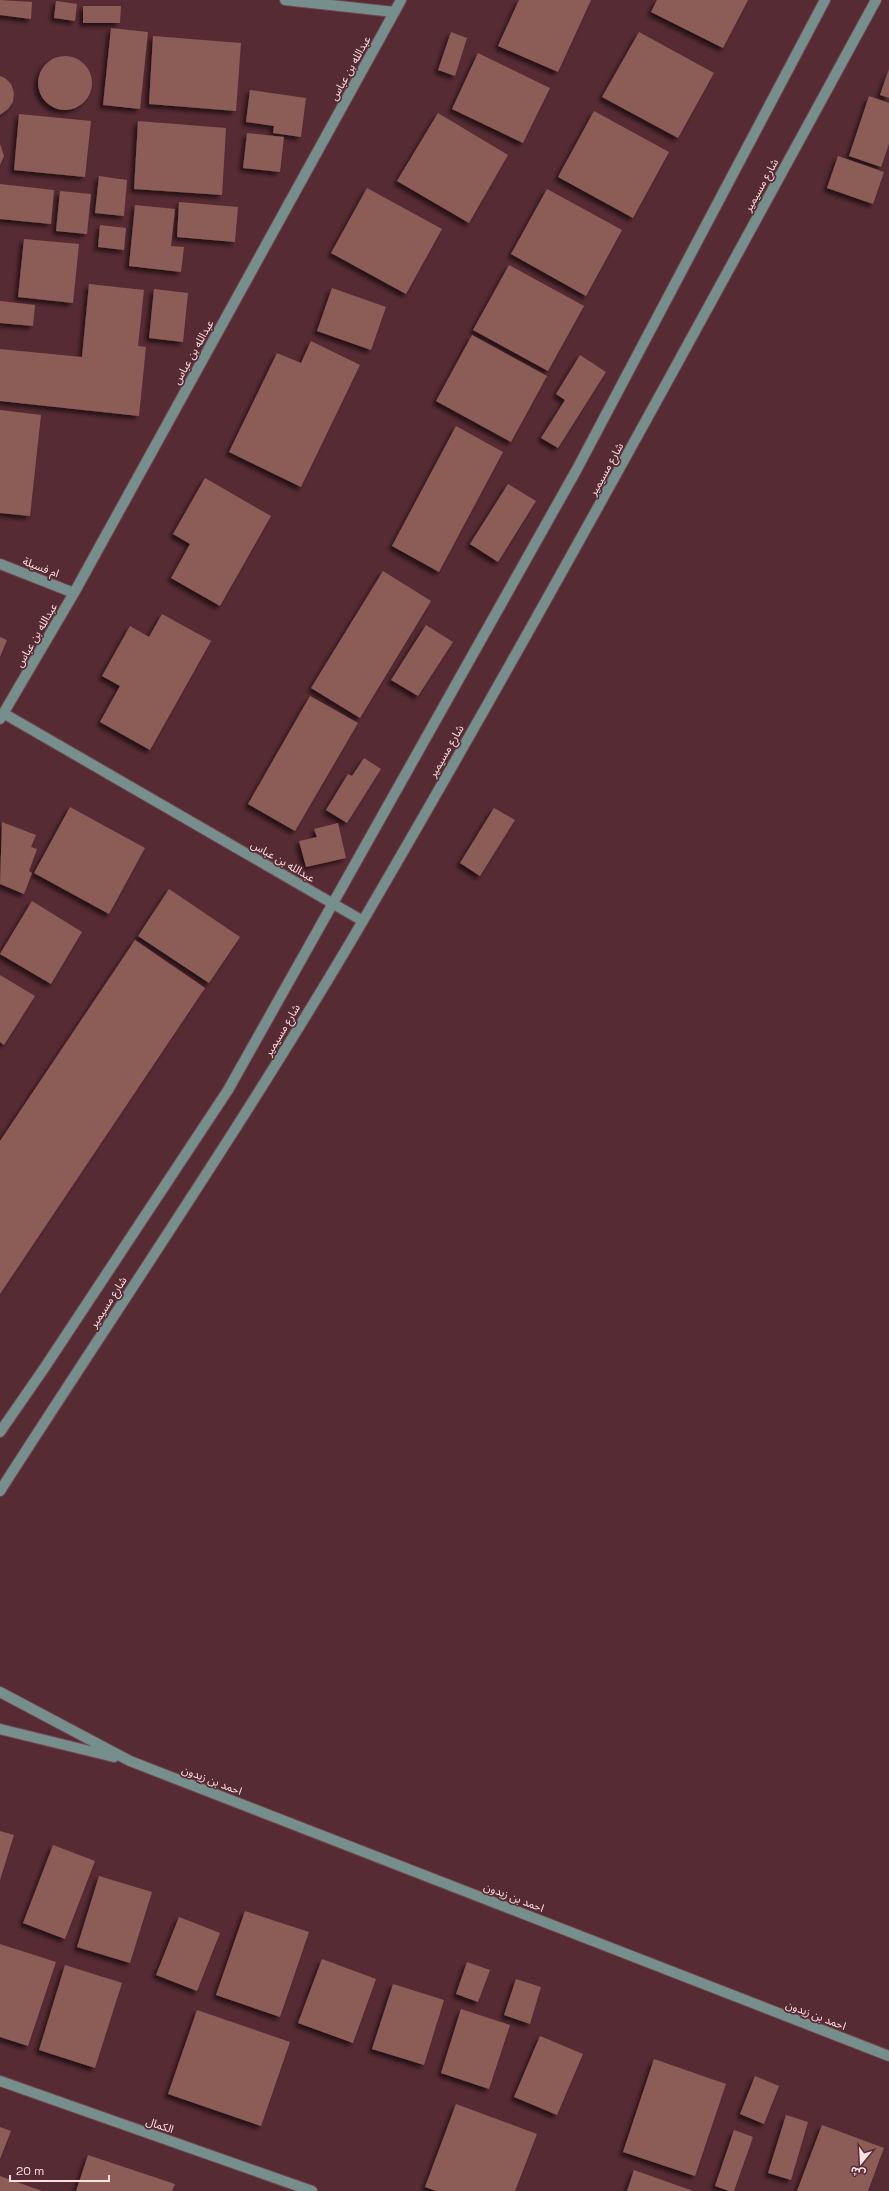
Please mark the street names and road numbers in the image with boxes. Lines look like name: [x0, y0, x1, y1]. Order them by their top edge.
street label: عبدالله بن عباس: [326, 33, 374, 103]
street label: شارع مسيمير: [740, 156, 782, 215]
street label: عبدالله بن عباس: [169, 317, 217, 387]
street label: شارع مسيمير: [585, 440, 627, 499]
street label: ام فسيلة: [20, 554, 61, 581]
street label: عبدالله بن عباس: [12, 600, 60, 670]
street label: شارع مسيمير: [425, 722, 468, 781]
street label: عبدالله بن عباس: [248, 837, 318, 885]
street label: شارع مسيمير: [260, 1001, 304, 1060]
street label: شارع مسيمير: [86, 1273, 131, 1332]
street label: احمد بن زيدون: [180, 1762, 244, 1798]
street label: احمد بن زيدون: [482, 1879, 546, 1915]
street label: احمد بن زيدون: [784, 1997, 848, 2033]
street label: الكمال: [144, 2114, 176, 2136]

